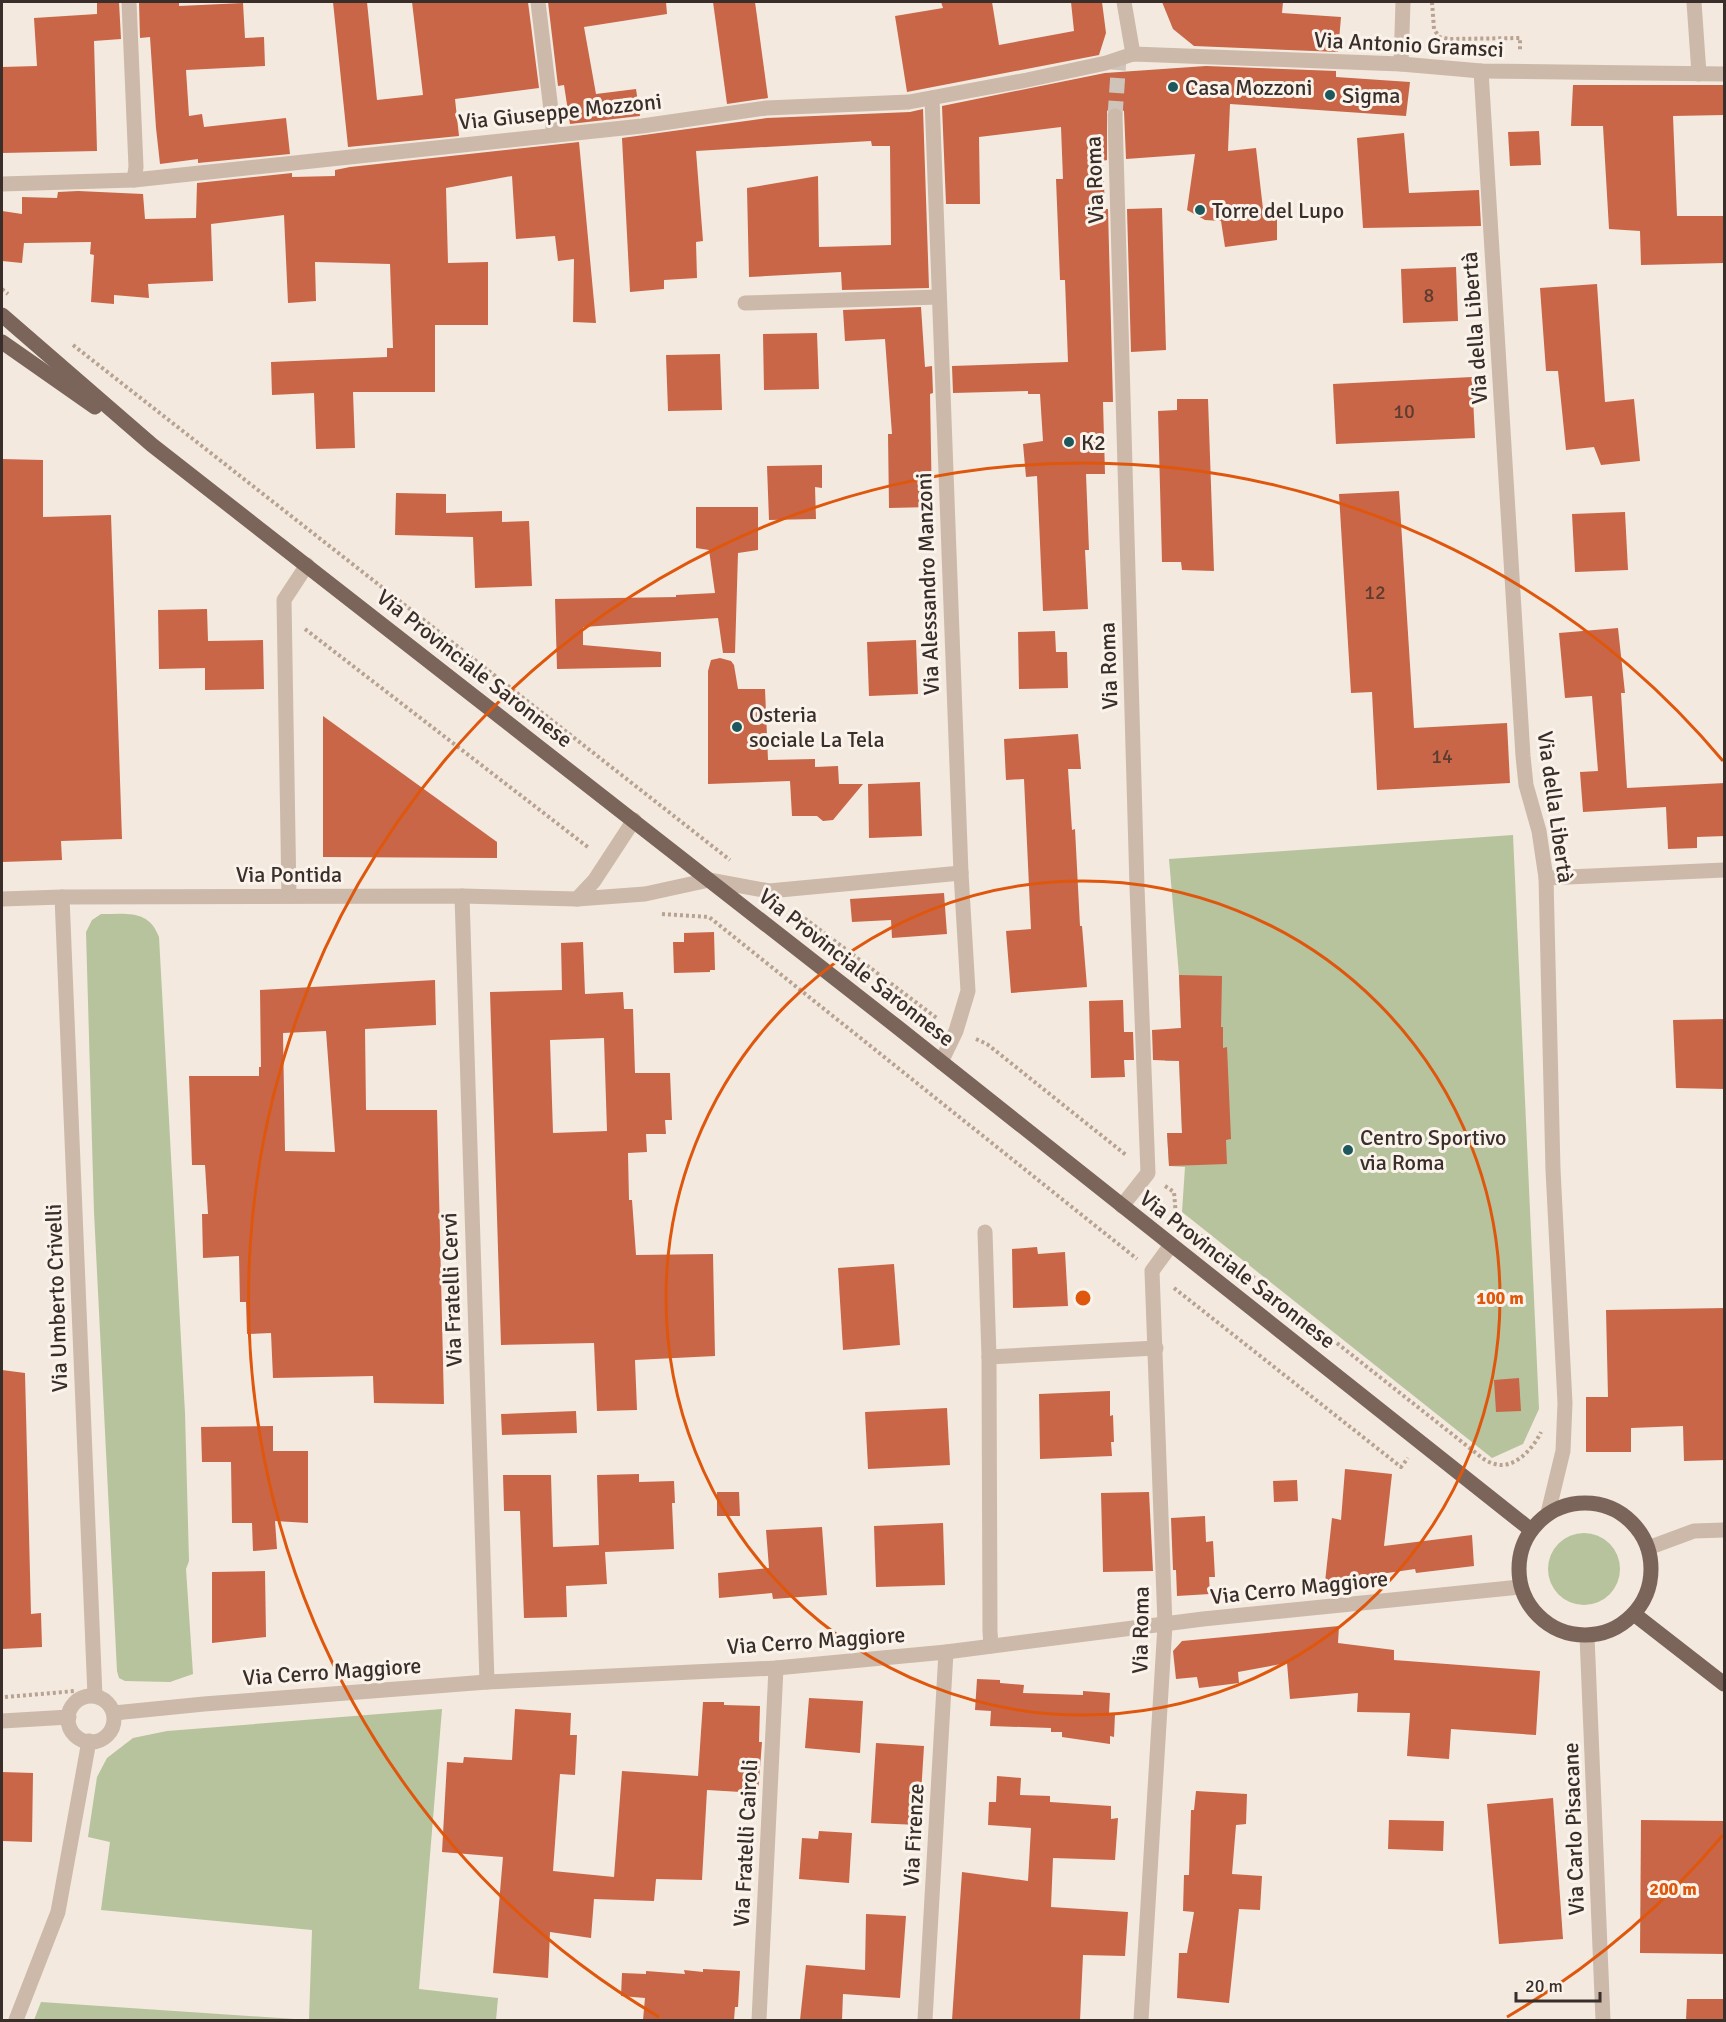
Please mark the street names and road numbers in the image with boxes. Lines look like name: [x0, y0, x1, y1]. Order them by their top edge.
street label: Via Antonio Gramsci: [1313, 26, 1505, 63]
street label: Via Giuseppe Mozzoni: [457, 87, 663, 136]
street label: Via Roma: [1079, 136, 1110, 224]
street label: Via della Libertà: [1456, 251, 1493, 405]
street label: Via Alessandro Manzoni: [910, 472, 945, 696]
street label: Via Provinciale Saronnese: [371, 583, 578, 753]
street label: Via Roma: [1093, 622, 1124, 710]
street label: Via della Libertà: [1531, 729, 1580, 885]
street label: Via Pontida: [236, 861, 342, 888]
street label: Via Provinciale Saronnese: [753, 882, 960, 1052]
street label: Via Provinciale Saronnese: [1134, 1184, 1341, 1354]
street label: Via Umberto Crivelli: [40, 1203, 73, 1393]
street label: Via Fratelli Cervi: [435, 1212, 468, 1368]
street label: Via Cerro Maggiore: [1209, 1565, 1389, 1610]
street label: Via Roma: [1126, 1586, 1155, 1674]
street label: Via Cerro Maggiore: [726, 1621, 906, 1660]
street label: Via Cerro Maggiore: [242, 1652, 422, 1691]
street label: Via Carlo Pisacane: [1557, 1742, 1590, 1916]
street label: Via Fratelli Cairoli: [728, 1758, 763, 1928]
street label: Via Firenze: [897, 1783, 930, 1887]

